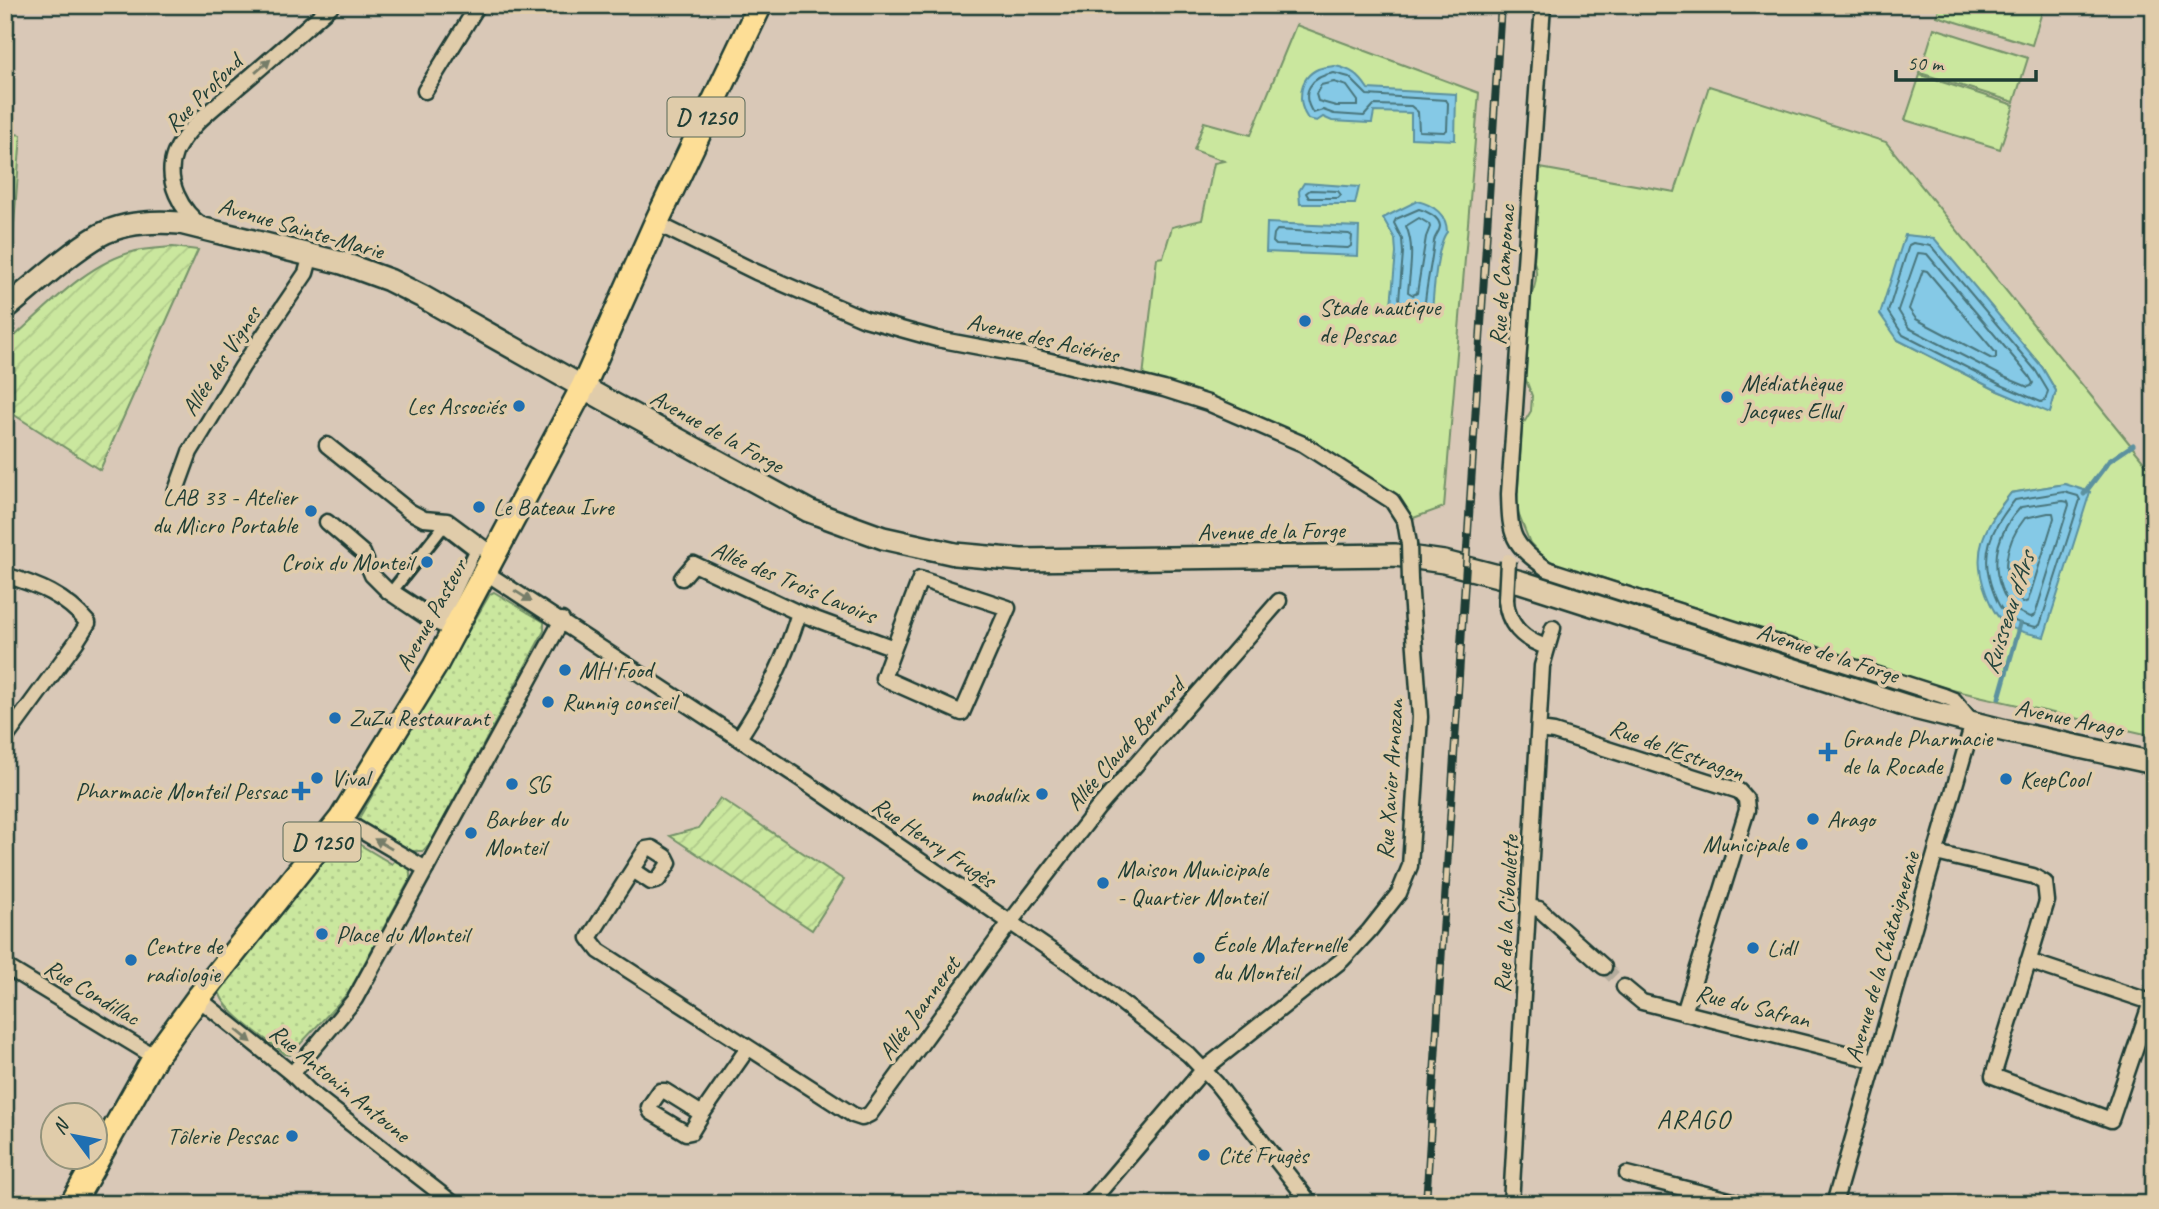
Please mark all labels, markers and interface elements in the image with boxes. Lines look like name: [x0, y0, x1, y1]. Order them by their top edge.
scale bar: [1896, 38, 2036, 82]
street label: Rue Profond: [158, 45, 251, 138]
text: 50 m: [1907, 50, 1945, 76]
one-way arrow: [254, 58, 272, 74]
road number: D 1250: [668, 98, 744, 136]
street label: Avenue Sainte-Marie: [215, 190, 389, 267]
street label: Rue de Camponac: [1482, 202, 1522, 346]
place label: Stade nautique de Pessac: [1319, 292, 1442, 350]
street label: Allée des Vignes: [175, 299, 268, 421]
street label: Avenue des Aciéries: [965, 306, 1123, 370]
marker: Stade nautique de Pessac: [1297, 313, 1313, 329]
place label: Médiathèque Jacques Ellul: [1740, 368, 1845, 426]
street label: Avenue de la Forge: [645, 382, 791, 481]
marker: Médiathèque Jacques Ellul: [1719, 389, 1735, 405]
place label: Les Associés: [407, 391, 508, 421]
marker: Les Associés: [511, 398, 527, 414]
place label: LAB 33 - Atelier du Micro Portable: [152, 482, 299, 540]
place label: Le Bateau Ivre: [493, 492, 616, 522]
marker: Le Bateau Ivre: [471, 499, 487, 515]
marker: LAB 33 - Atelier du Micro Portable: [303, 503, 319, 519]
street label: Avenue de la Forge: [1197, 515, 1347, 547]
street label: Allée des Trois Lavoirs: [707, 534, 883, 631]
water label: Ruisseau d'Ars: [1972, 544, 2044, 678]
place label: Croix du Monteil: [281, 547, 417, 577]
street label: Avenue Pasteur: [388, 552, 475, 676]
marker: Croix du Monteil: [419, 554, 435, 570]
one-way arrow: [514, 589, 533, 602]
street label: Avenue de la Forge: [1753, 616, 1905, 691]
place label: MH Food: [579, 655, 656, 685]
marker: MH Food: [557, 662, 573, 678]
street label: Allée Claude Bernard: [1059, 669, 1193, 817]
place label: Runnig conseil: [562, 687, 680, 717]
street label: Avenue Arago: [2013, 692, 2128, 745]
marker: Runnig conseil: [540, 694, 556, 710]
street label: Rue Xavier Arnozan: [1369, 697, 1411, 860]
place label: ZuZu Restaurant: [349, 703, 491, 733]
marker: ZuZu Restaurant: [327, 710, 343, 726]
street label: Rue de l'Estragon: [1606, 712, 1748, 788]
place label: Grande Pharmacie de la Rocade: [1842, 723, 1994, 781]
marker: Grande Pharmacie de la Rocade: [1820, 744, 1836, 760]
place label: Vival: [331, 763, 373, 793]
place label: KeepCool: [2020, 764, 2092, 794]
place label: SG: [526, 769, 552, 799]
marker: Vival: [309, 770, 325, 786]
marker: KeepCool: [1998, 771, 2014, 787]
place label: Pharmacie Monteil Pessac: [75, 776, 288, 806]
marker: SG: [504, 776, 520, 792]
place label: modulix: [971, 779, 1030, 809]
marker: Pharmacie Monteil Pessac: [293, 783, 309, 799]
marker: modulix: [1034, 786, 1050, 802]
street label: Rue Henry Frugès: [867, 790, 1004, 896]
place label: Barber du Monteil: [485, 804, 570, 862]
place label: Arago: [1827, 804, 1877, 834]
marker: Arago: [1805, 811, 1821, 827]
road number: D 1250: [284, 822, 360, 862]
marker: Barber du Monteil: [463, 825, 479, 841]
place label: Municipale: [1702, 829, 1790, 859]
street label: Rue de la Ciboulette: [1487, 832, 1525, 993]
marker: Municipale: [1794, 836, 1810, 852]
one-way arrow: [374, 838, 393, 850]
street label: Avenue de la Châtaigneraie: [1838, 846, 1927, 1066]
place label: Maison Municipale - Quartier Monteil: [1117, 854, 1270, 912]
marker: Maison Municipale - Quartier Monteil: [1095, 875, 1111, 891]
place label: Place du Monteil: [336, 919, 473, 949]
marker: Place du Monteil: [314, 926, 330, 942]
place label: École Maternelle du Monteil: [1213, 929, 1349, 987]
place label: Centre de radiologie: [145, 931, 225, 989]
place label: Lidl: [1767, 933, 1799, 963]
marker: Lidl: [1745, 940, 1761, 956]
street label: Allée Jeanneret: [871, 949, 968, 1065]
marker: École Maternelle du Monteil: [1191, 950, 1207, 966]
street label: Rue Condillac: [39, 952, 146, 1033]
marker: Centre de radiologie: [123, 952, 139, 968]
street label: Rue du Safran: [1693, 977, 1814, 1035]
street label: Rue Antonin Antoune: [264, 1017, 418, 1150]
one-way arrow: [236, 1028, 253, 1043]
north arrow: [38, 1100, 108, 1170]
district label: ARAGO: [1657, 1103, 1732, 1136]
text: N: [47, 1113, 75, 1139]
place label: Tôlerie Pessac: [167, 1121, 280, 1151]
marker: Tôlerie Pessac: [284, 1128, 300, 1144]
place label: Cité Frugès: [1218, 1140, 1311, 1170]
marker: Cité Frugès: [1196, 1147, 1212, 1163]

